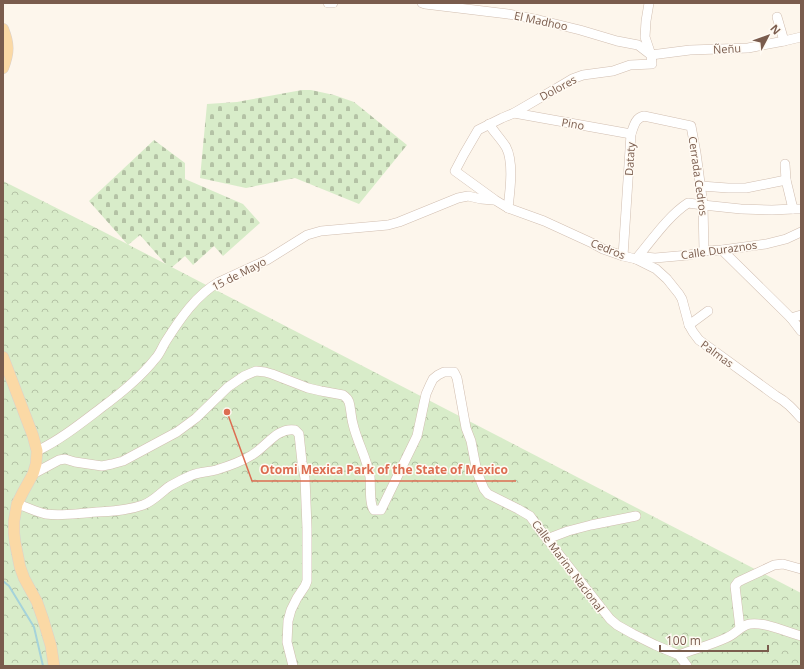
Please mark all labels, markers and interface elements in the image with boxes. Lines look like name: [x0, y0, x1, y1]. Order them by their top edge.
street label: El Madhoo: [513, 8, 570, 34]
north arrow: [748, 16, 788, 56]
text: N: [767, 21, 785, 37]
street label: Ñeñu: [713, 40, 741, 57]
street label: Dolores: [537, 72, 579, 104]
street label: Pino: [561, 114, 586, 133]
street label: Cerrada Cedros: [685, 135, 711, 217]
street label: Dataty: [621, 141, 638, 176]
street label: Cedros: [589, 235, 628, 262]
street label: Calle Duraznos: [680, 237, 758, 262]
street label: 15 de Mayo: [209, 253, 269, 294]
street label: Palmas: [698, 337, 737, 371]
callout: Otomi Mexica Park of the State of Mexico: [252, 457, 516, 481]
text: Otomi Mexica Park of the State of Mexico: [260, 461, 508, 478]
street label: Calle Marina Nacional: [529, 517, 608, 615]
scale bar: [660, 627, 768, 653]
text: 100 m: [666, 632, 701, 649]

